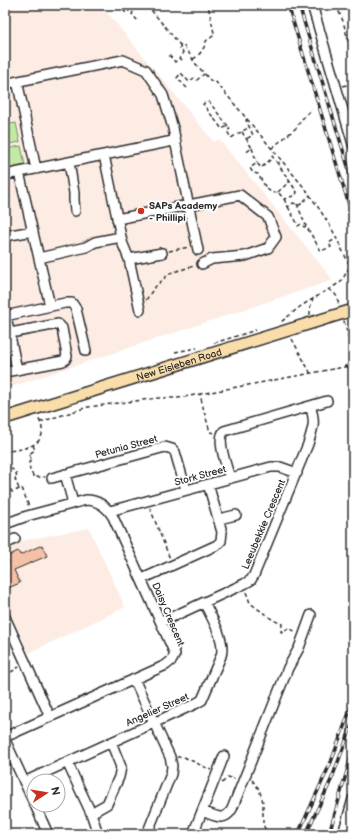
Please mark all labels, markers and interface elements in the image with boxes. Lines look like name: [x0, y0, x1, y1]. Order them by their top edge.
place label: SAPs Academy - Phillipi: [149, 200, 217, 224]
marker: SAPs Academy - Phillipi: [136, 206, 146, 216]
street label: New Eisleben Road: [135, 346, 224, 384]
street label: Petunia Street: [94, 433, 159, 461]
street label: Stork Street: [173, 463, 227, 489]
street label: Leeubekkie Crescent: [240, 478, 288, 571]
street label: Daisy Crescent: [149, 581, 187, 648]
street label: Angelier Street: [124, 691, 191, 729]
north arrow: [26, 773, 66, 813]
text: N: [48, 786, 63, 796]

